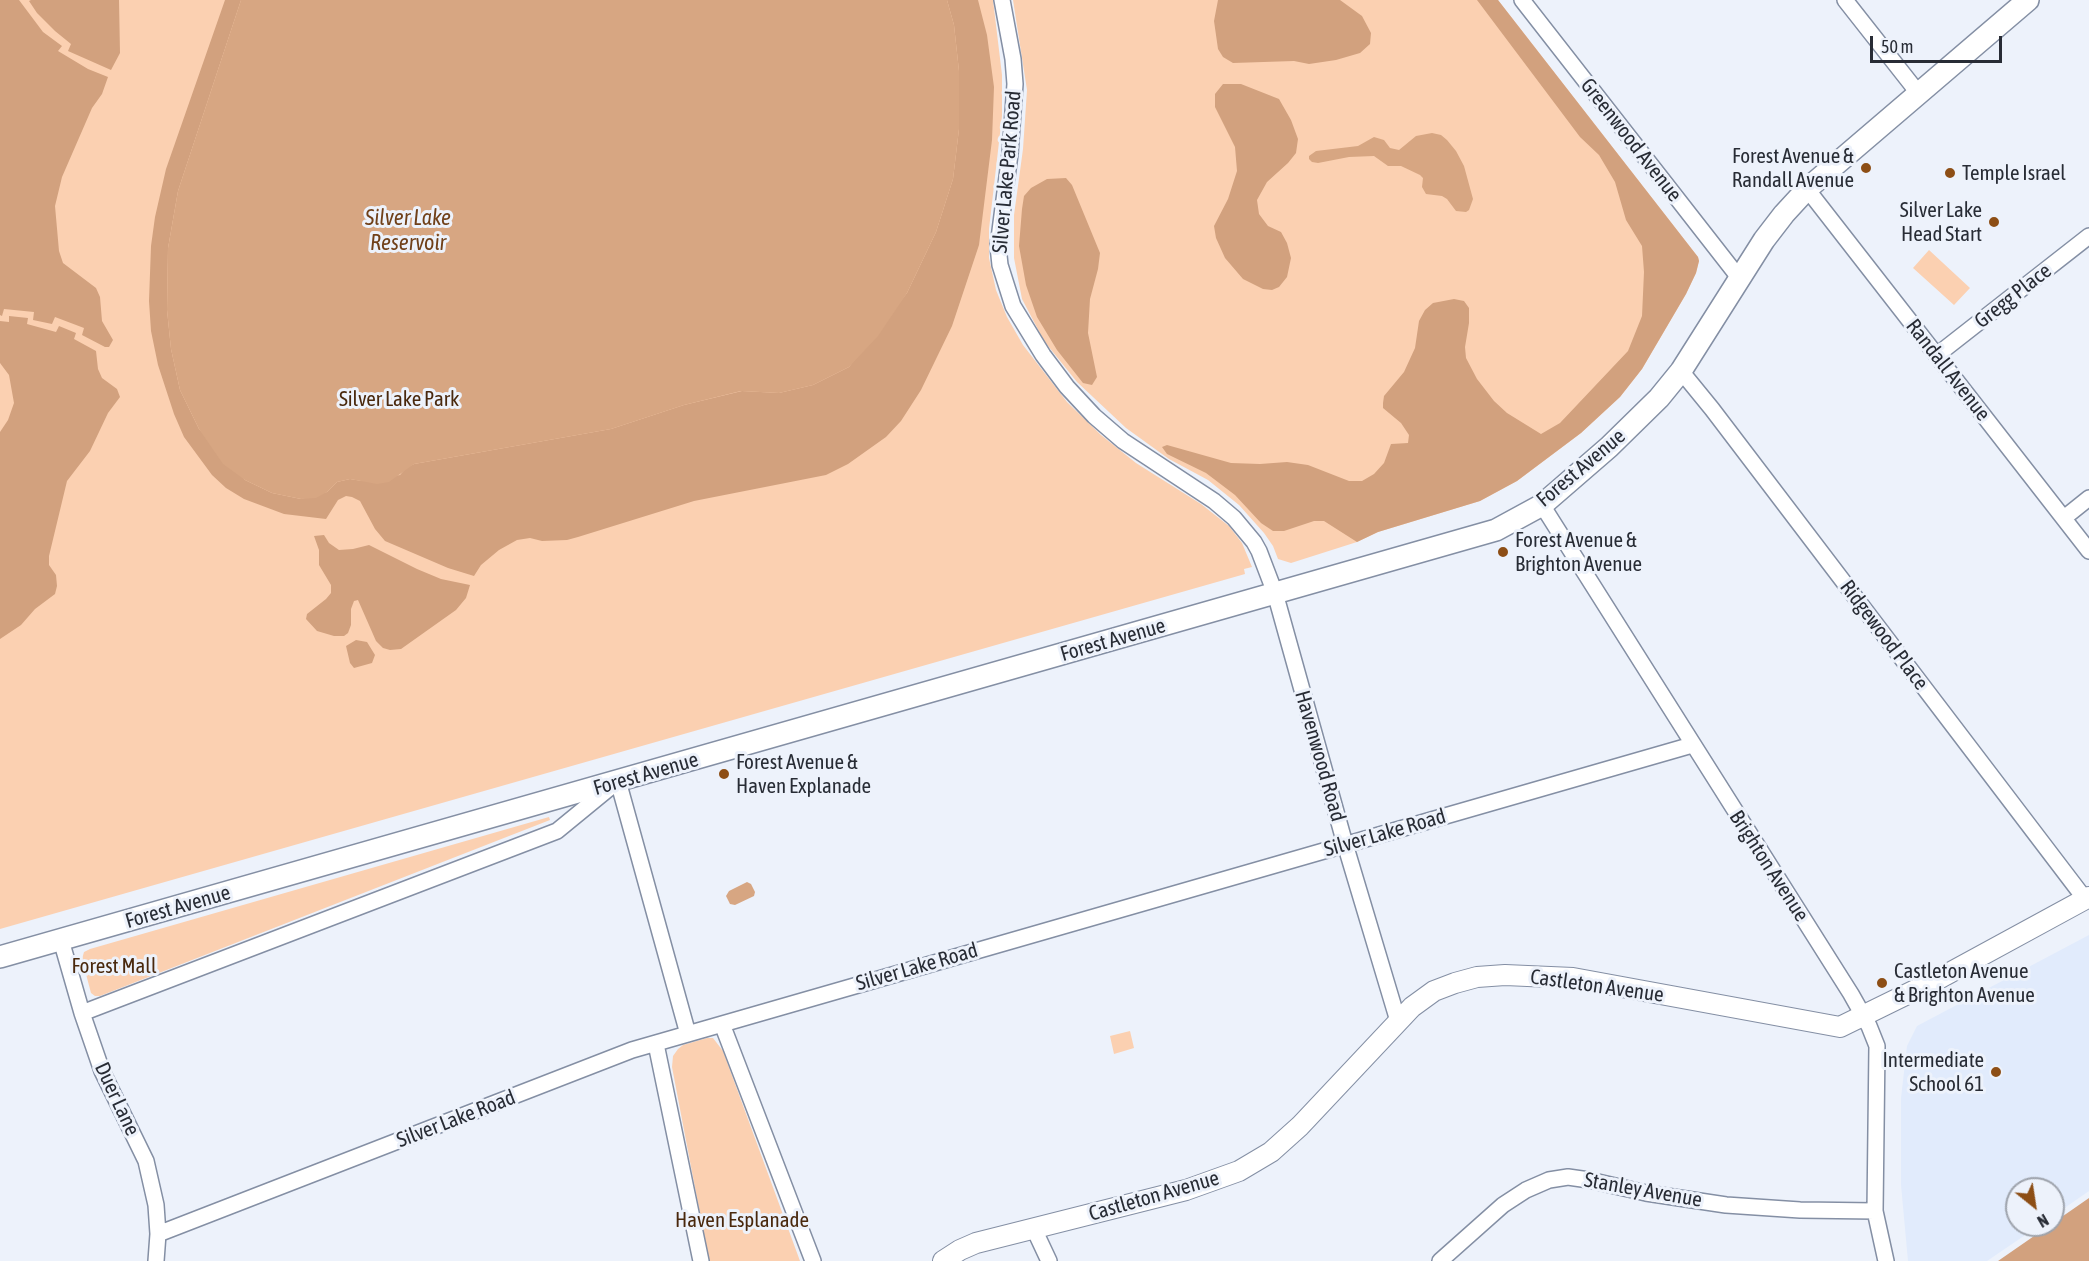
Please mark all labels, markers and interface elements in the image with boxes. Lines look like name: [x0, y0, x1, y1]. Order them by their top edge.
scale bar: [1873, 24, 2005, 62]
text: 50 m: [1881, 36, 1913, 57]
street label: Greenwood Avenue: [1575, 73, 1687, 207]
street label: Silver Lake Park Road: [987, 90, 1027, 254]
place label: Forest Avenue & Randall Avenue: [1732, 143, 1854, 193]
place label: Temple Israel: [1962, 160, 2066, 186]
marker: Forest Avenue & Randall Avenue: [1859, 161, 1873, 175]
marker: Temple Israel: [1943, 166, 1957, 180]
place label: Silver Lake Head Start: [1900, 197, 1982, 247]
water label: Silver Lake Reservoir: [365, 205, 451, 256]
marker: Silver Lake Head Start: [1987, 215, 2001, 229]
street label: Gregg Place: [1970, 258, 2056, 334]
street label: Randall Avenue: [1900, 314, 1996, 426]
park label: Silver Lake Park: [339, 386, 459, 412]
street label: Forest Avenue: [1531, 424, 1631, 512]
place label: Forest Avenue & Brighton Avenue: [1515, 527, 1642, 577]
marker: Forest Avenue & Brighton Avenue: [1496, 545, 1510, 559]
street label: Ridgewood Place: [1835, 575, 1933, 695]
street label: Forest Avenue: [1058, 613, 1168, 667]
street label: Havenwood Road: [1289, 688, 1351, 824]
street label: Forest Avenue: [591, 747, 701, 801]
place label: Forest Avenue & Haven Explanade: [736, 749, 871, 799]
marker: Forest Avenue & Haven Explanade: [717, 767, 731, 781]
street label: Silver Lake Road: [1321, 804, 1449, 862]
street label: Brighton Avenue: [1724, 806, 1814, 926]
street label: Forest Avenue: [123, 880, 233, 934]
street label: Silver Lake Road: [853, 938, 981, 996]
park label: Forest Mall: [72, 953, 156, 979]
place label: Castleton Avenue & Brighton Avenue: [1894, 958, 2035, 1008]
street label: Castleton Avenue: [1529, 964, 1665, 1008]
marker: Castleton Avenue & Brighton Avenue: [1875, 976, 1889, 990]
place label: Intermediate School 61: [1882, 1047, 1984, 1097]
street label: Duer Lane: [89, 1058, 145, 1140]
marker: Intermediate School 61: [1989, 1065, 2003, 1079]
street label: Silver Lake Road: [393, 1085, 519, 1153]
street label: Castleton Avenue: [1086, 1165, 1222, 1227]
street label: Stanley Avenue: [1582, 1167, 1704, 1213]
north arrow: [2005, 1177, 2065, 1237]
park label: Haven Esplanade: [675, 1207, 809, 1233]
text: N: [2034, 1211, 2052, 1231]

